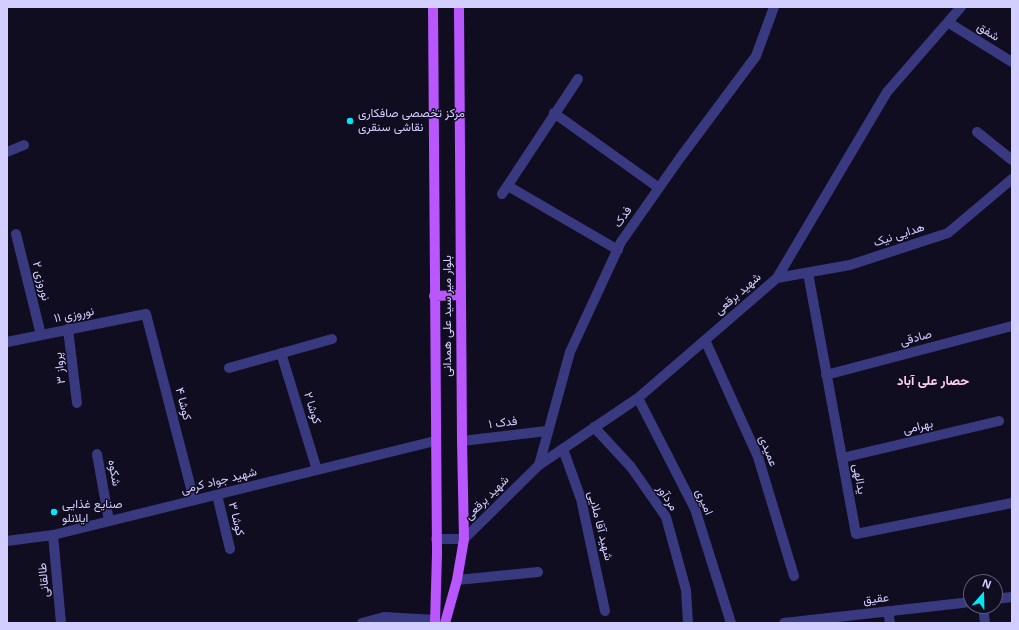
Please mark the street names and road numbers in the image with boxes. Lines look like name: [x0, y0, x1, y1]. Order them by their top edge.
street label: شفق: [974, 20, 1002, 44]
street label: فدک: [611, 204, 635, 230]
street label: هدایی نیک: [872, 220, 926, 250]
street label: بلوار میر سید علی همدانی: [441, 255, 455, 377]
street label: نوروزی ۲: [29, 260, 53, 302]
street label: شهید برقعی: [712, 270, 764, 318]
street label: نوروزی ۱۱: [53, 304, 95, 326]
street label: صادقی: [899, 327, 933, 349]
street label: پرواز ۳: [51, 351, 69, 385]
street label: کوشا ۴: [172, 386, 194, 422]
street label: کوشا ۲: [300, 390, 324, 426]
street label: فدک ۱: [488, 414, 518, 432]
street label: بهرامی: [902, 417, 934, 437]
street label: عمیدی: [755, 433, 781, 469]
street label: شکوه: [105, 459, 123, 487]
street label: یدالهی: [849, 463, 869, 495]
street label: شهید جواد کرمی: [180, 465, 258, 497]
street label: شهید برقعی: [462, 473, 512, 523]
street label: مردآور: [653, 482, 681, 514]
street label: امیری: [692, 487, 716, 517]
street label: شهید آقا ملایی: [584, 490, 616, 562]
street label: کوشا ۳: [225, 501, 247, 537]
street label: طالقانی: [35, 562, 53, 598]
street label: عقیق: [862, 590, 890, 608]

